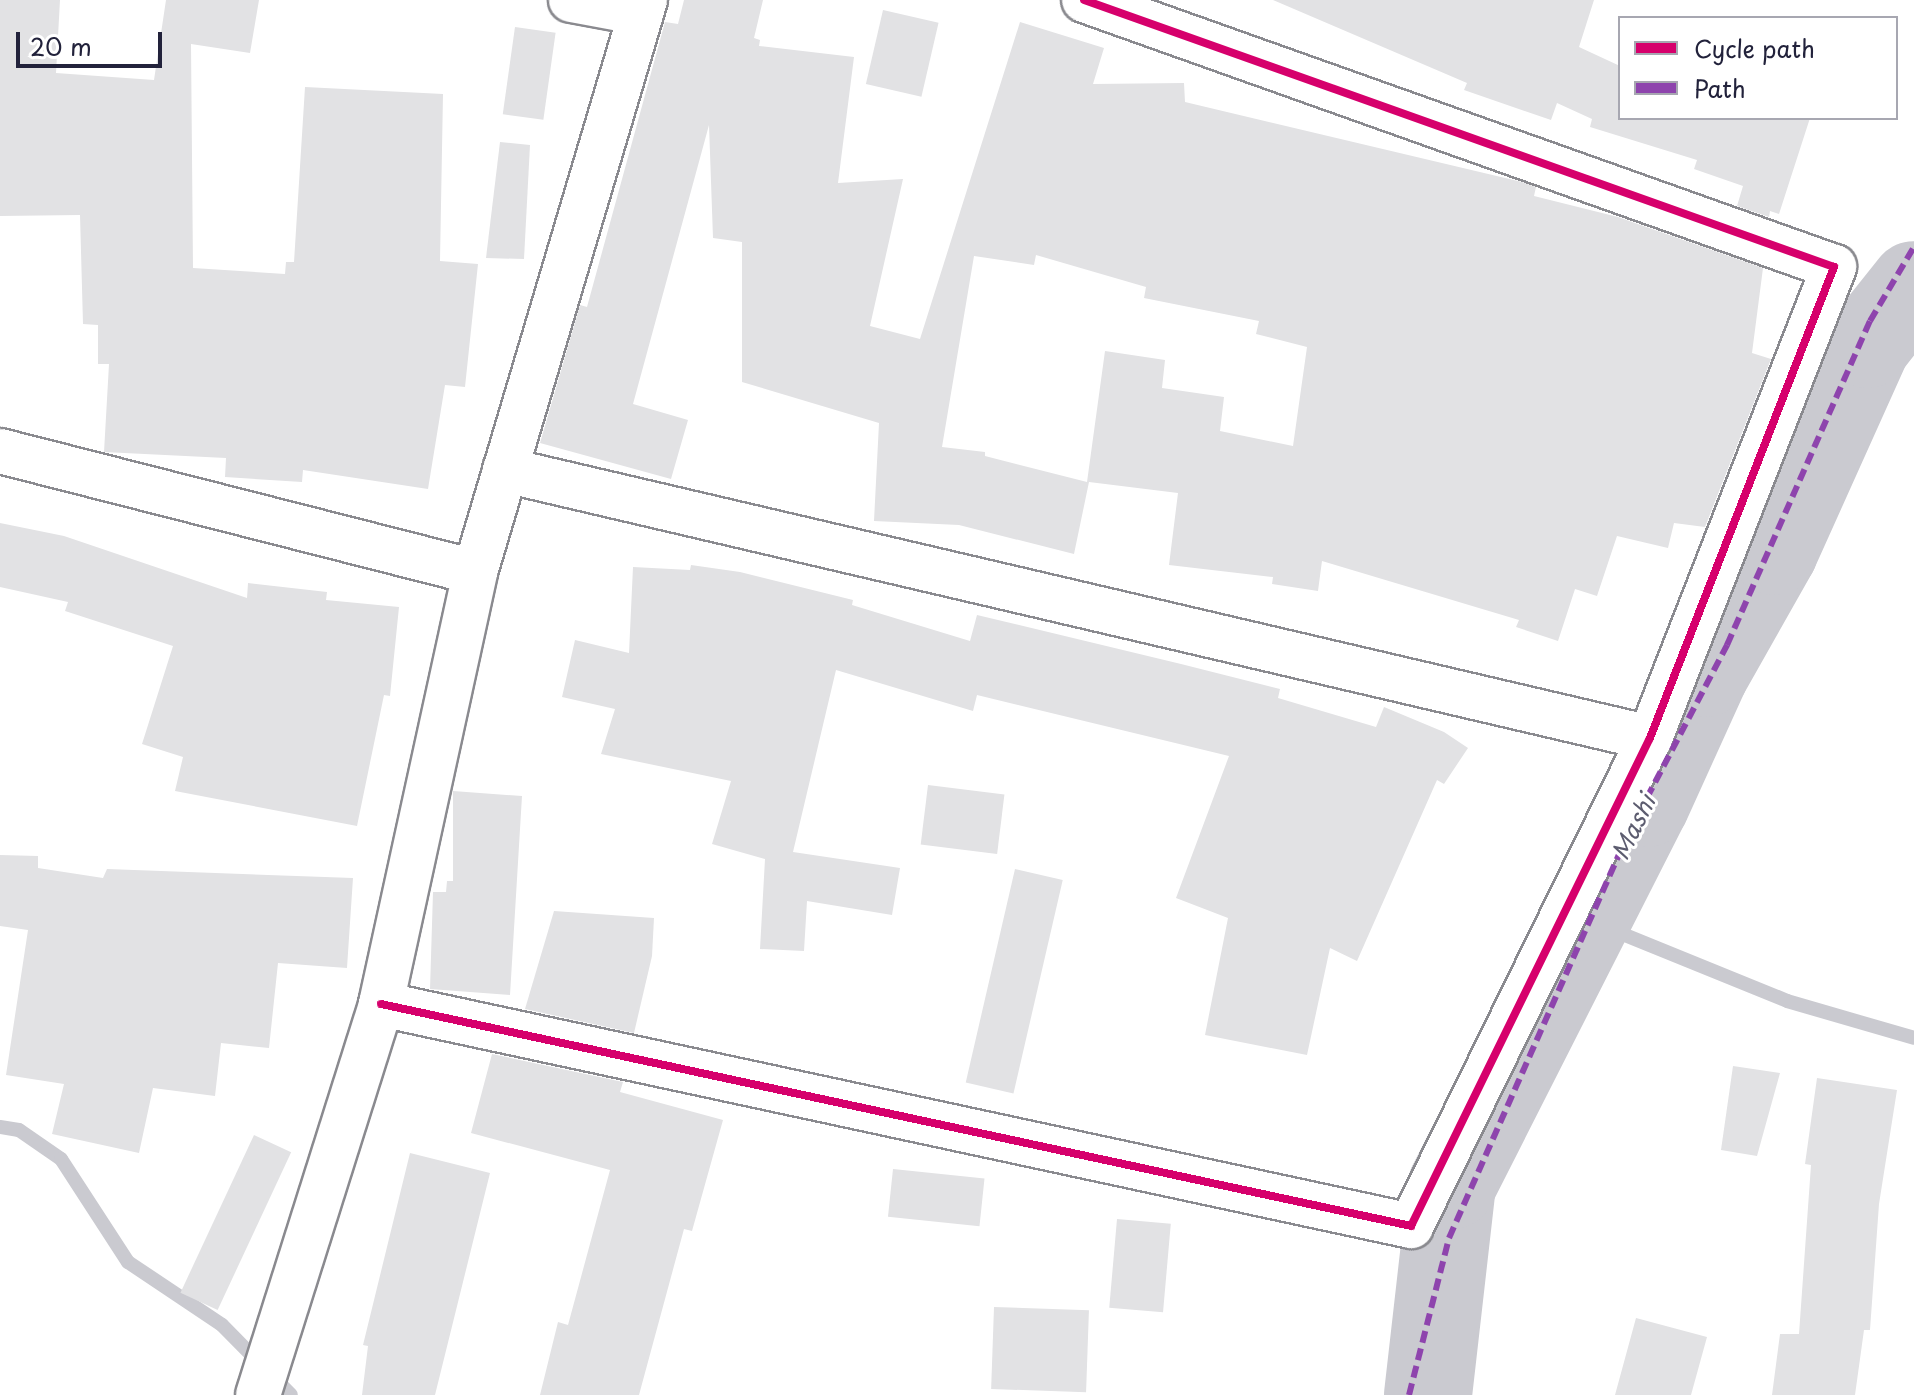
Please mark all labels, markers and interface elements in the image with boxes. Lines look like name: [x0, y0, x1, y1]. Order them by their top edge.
scale bar: [20, 16, 166, 66]
legend: [1618, 16, 1898, 120]
text: 20 m: [30, 28, 92, 64]
text: Cycle path: [1694, 30, 1815, 66]
text: Path: [1694, 70, 1746, 106]
water label: Mashi: [1605, 790, 1661, 864]

